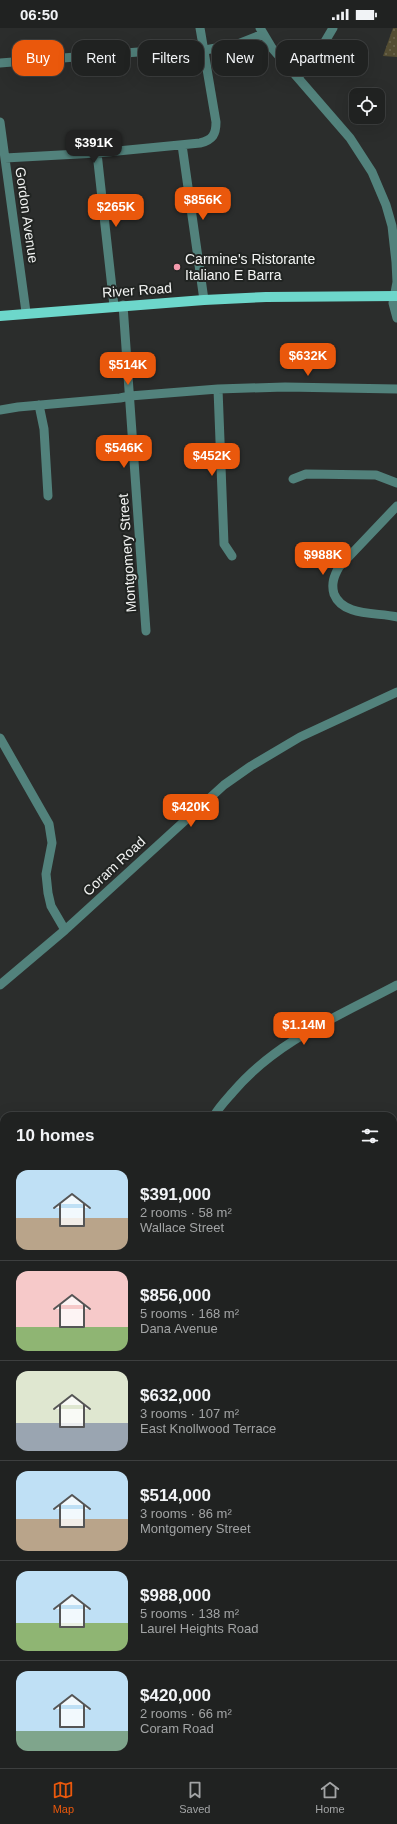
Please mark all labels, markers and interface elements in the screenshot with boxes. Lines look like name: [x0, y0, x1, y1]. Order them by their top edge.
text: 06:50: [20, 6, 58, 23]
chip: Buy: [12, 40, 64, 76]
chip: Rent: [72, 40, 130, 76]
chip: Filters: [138, 40, 204, 76]
chip: New: [212, 40, 268, 76]
chip: Apartment: [276, 40, 368, 76]
map controls: [349, 88, 385, 124]
button: locate: [349, 88, 385, 124]
pin: $391K: [66, 130, 122, 164]
text: $391K: [75, 135, 113, 150]
street label: Gordon Avenue: [12, 166, 42, 264]
pin: $856K: [175, 187, 231, 221]
text: $856K: [184, 192, 222, 207]
pin: $265K: [88, 194, 144, 228]
text: $265K: [97, 199, 135, 214]
place label: Carmine's Ristorante Italiano E Barra: [185, 251, 315, 283]
marker: Carmine's Ristorante Italiano E Barra: [172, 262, 182, 272]
street label: River Road: [102, 280, 172, 300]
pin: $632K: [280, 343, 336, 377]
text: $632K: [289, 348, 327, 363]
pin: $514K: [100, 352, 156, 386]
text: $514K: [109, 357, 147, 372]
pin: $546K: [96, 435, 152, 469]
text: $546K: [105, 440, 143, 455]
pin: $452K: [184, 443, 240, 477]
text: $452K: [193, 448, 231, 463]
street label: Montgomery Street: [115, 493, 139, 613]
pin: $988K: [295, 542, 351, 576]
text: $988K: [304, 547, 342, 562]
pin: $420K: [163, 794, 219, 828]
text: $420K: [172, 799, 210, 814]
street label: Coram Road: [80, 833, 148, 899]
pin: $1.14M: [271, 1012, 337, 1046]
text: $1.14M: [282, 1017, 326, 1032]
icon: filters: [359, 1125, 381, 1147]
text: 10 homes: [16, 1126, 94, 1145]
text: $391,000: [140, 1185, 211, 1204]
icon: home: [48, 1186, 96, 1234]
text: 2 rooms · 58 m²: [140, 1205, 232, 1220]
text: Wallace Street: [140, 1220, 224, 1235]
text: $856,000: [140, 1286, 211, 1305]
icon: home: [48, 1287, 96, 1335]
text: 5 rooms · 168 m²: [140, 1306, 239, 1321]
text: Dana Avenue: [140, 1321, 218, 1336]
text: $632,000: [140, 1386, 211, 1405]
icon: home: [48, 1387, 96, 1435]
text: 3 rooms · 107 m²: [140, 1406, 239, 1421]
text: East Knollwood Terrace: [140, 1421, 276, 1436]
text: $514,000: [140, 1486, 211, 1505]
icon: home: [48, 1487, 96, 1535]
text: 3 rooms · 86 m²: [140, 1506, 232, 1521]
text: Montgomery Street: [140, 1521, 251, 1536]
text: $988,000: [140, 1586, 211, 1605]
icon: home: [48, 1587, 96, 1635]
text: 5 rooms · 138 m²: [140, 1606, 239, 1621]
text: Laurel Heights Road: [140, 1621, 259, 1636]
text: $420,000: [140, 1686, 211, 1705]
icon: home: [48, 1687, 96, 1735]
text: 2 rooms · 66 m²: [140, 1706, 232, 1721]
text: Coram Road: [140, 1721, 214, 1736]
tab: Map: [52, 1779, 74, 1815]
tab: Saved: [179, 1779, 210, 1815]
tab: Home: [315, 1779, 345, 1815]

